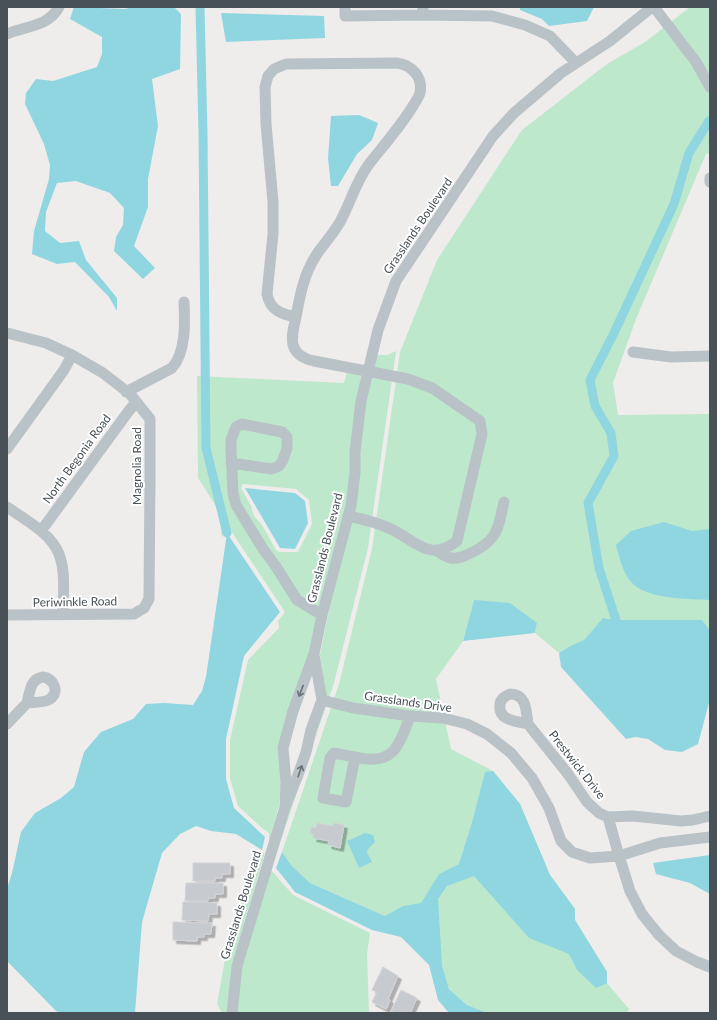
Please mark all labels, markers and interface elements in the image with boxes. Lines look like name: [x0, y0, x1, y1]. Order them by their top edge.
street label: Grasslands Boulevard: [380, 175, 455, 277]
street label: North Begonia Road: [39, 411, 114, 506]
street label: Magnolia Road: [129, 427, 144, 505]
street label: Grasslands Boulevard: [304, 491, 345, 604]
street label: Periwinkle Road: [33, 593, 117, 610]
one-way arrow: [296, 684, 304, 696]
street label: Grasslands Drive: [363, 688, 453, 715]
street label: Prestwick Drive: [546, 727, 609, 802]
one-way arrow: [296, 765, 304, 777]
street label: Grasslands Boulevard: [217, 849, 264, 961]

